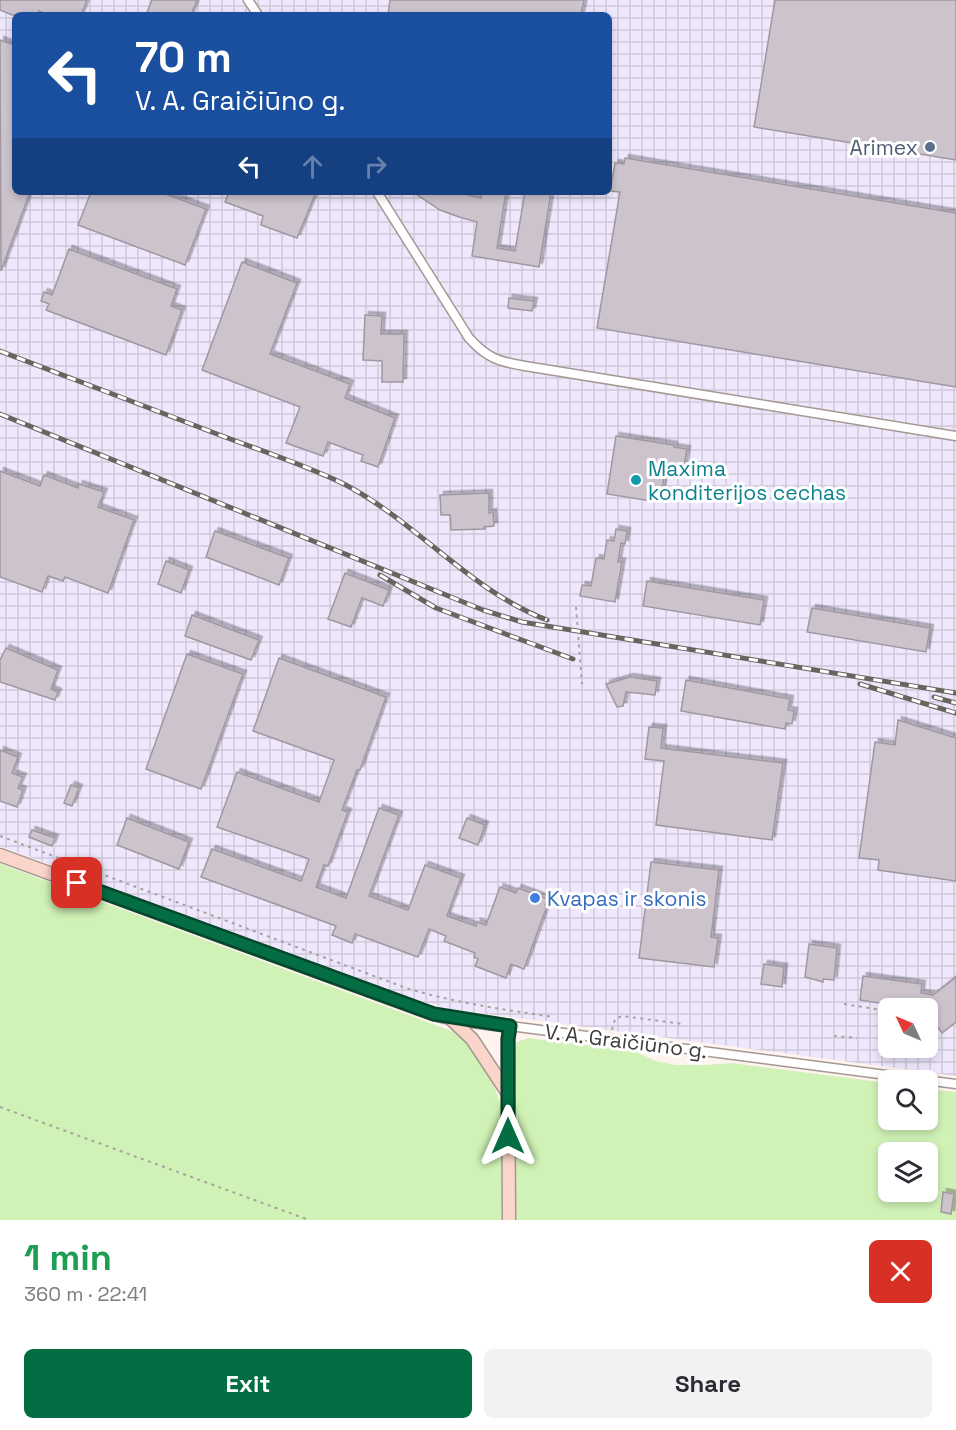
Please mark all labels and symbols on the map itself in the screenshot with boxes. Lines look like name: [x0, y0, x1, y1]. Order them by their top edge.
place label: Arimex: [849, 134, 918, 161]
marker: Arimex: [923, 140, 937, 154]
place label: Maxima konditerijos cechas: [648, 455, 846, 506]
marker: Maxima konditerijos cechas: [629, 473, 643, 487]
pin: [51, 857, 102, 908]
place label: Kvapas ir skonis: [547, 885, 707, 912]
marker: Kvapas ir skonis: [528, 891, 542, 905]
north arrow: [878, 998, 938, 1058]
street label: V. A. Graičiūno g.: [543, 1018, 709, 1064]
position arrow: [476, 1104, 540, 1168]

